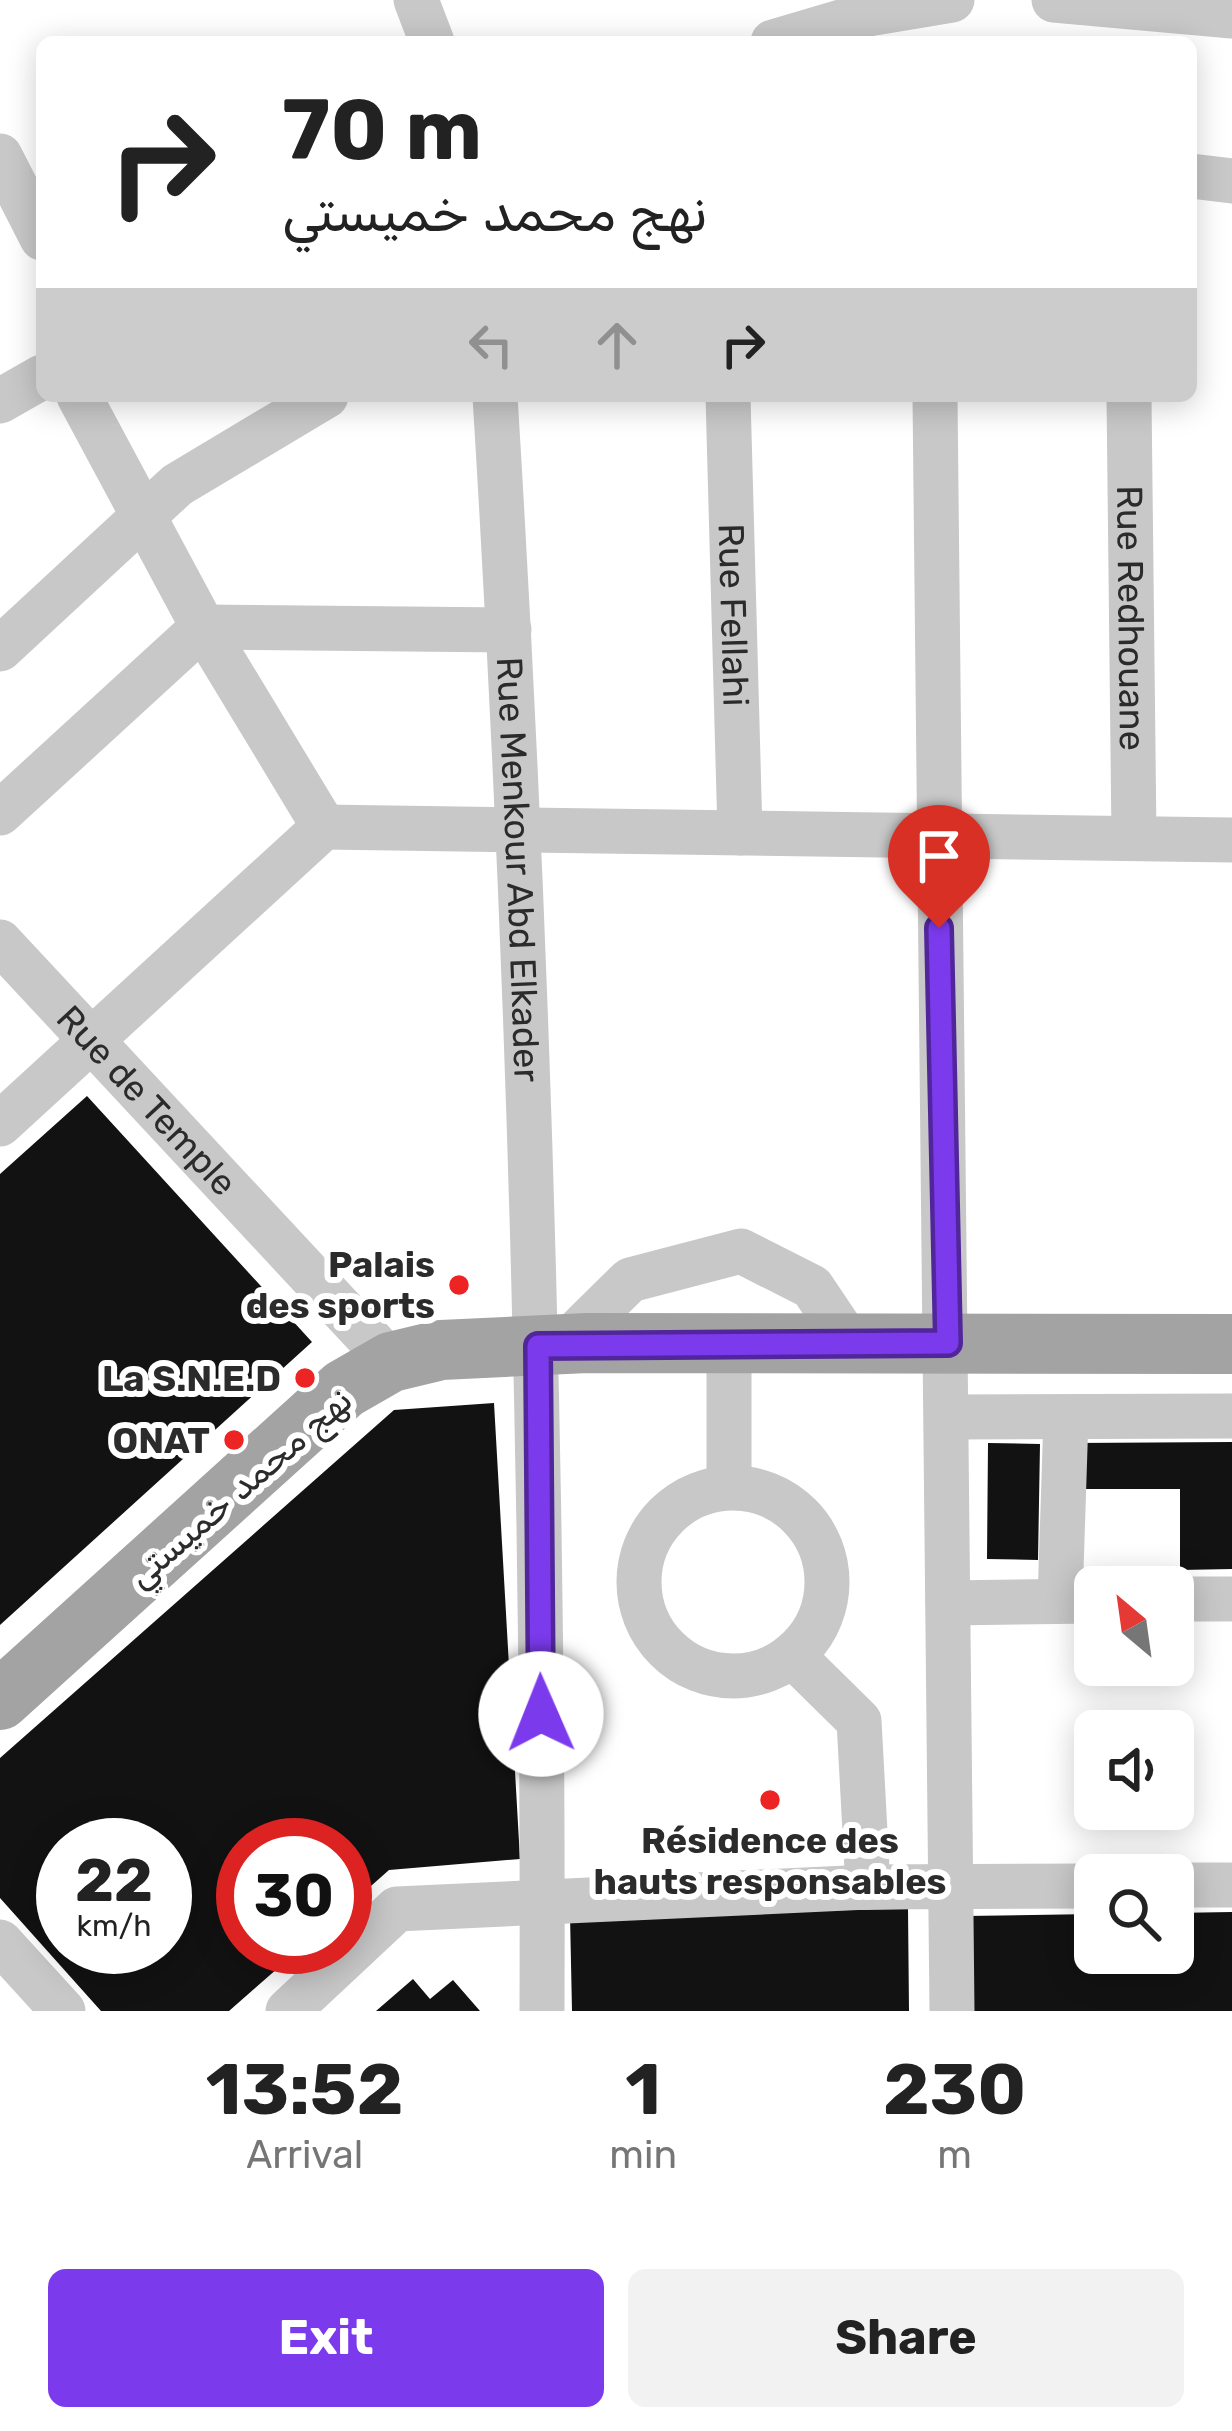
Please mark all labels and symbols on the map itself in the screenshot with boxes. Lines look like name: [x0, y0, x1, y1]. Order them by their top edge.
street label: Rue Redhouane: [1108, 485, 1154, 751]
street label: Rue Fellahi: [710, 523, 758, 707]
street label: Rue Menkour Abd Elkader: [488, 656, 549, 1083]
pin: [888, 805, 990, 928]
street label: Rue de Temple: [48, 997, 246, 1204]
place label: Palais des sports: [246, 1243, 435, 1327]
marker: Palais des sports: [446, 1272, 472, 1298]
place label: La S.N.E.D: [102, 1357, 281, 1400]
marker: La S.N.E.D: [292, 1365, 318, 1391]
street label: نهج محمد خميستي: [118, 1378, 365, 1601]
place label: ONAT: [113, 1419, 210, 1462]
marker: ONAT: [221, 1427, 247, 1453]
north arrow: [1074, 1566, 1194, 1686]
position arrow: [478, 1651, 604, 1777]
marker: Résidence des hauts responsables: [757, 1787, 783, 1813]
speed limit sign: 30: [216, 1818, 372, 1974]
place label: Résidence des hauts responsables: [594, 1819, 946, 1903]

